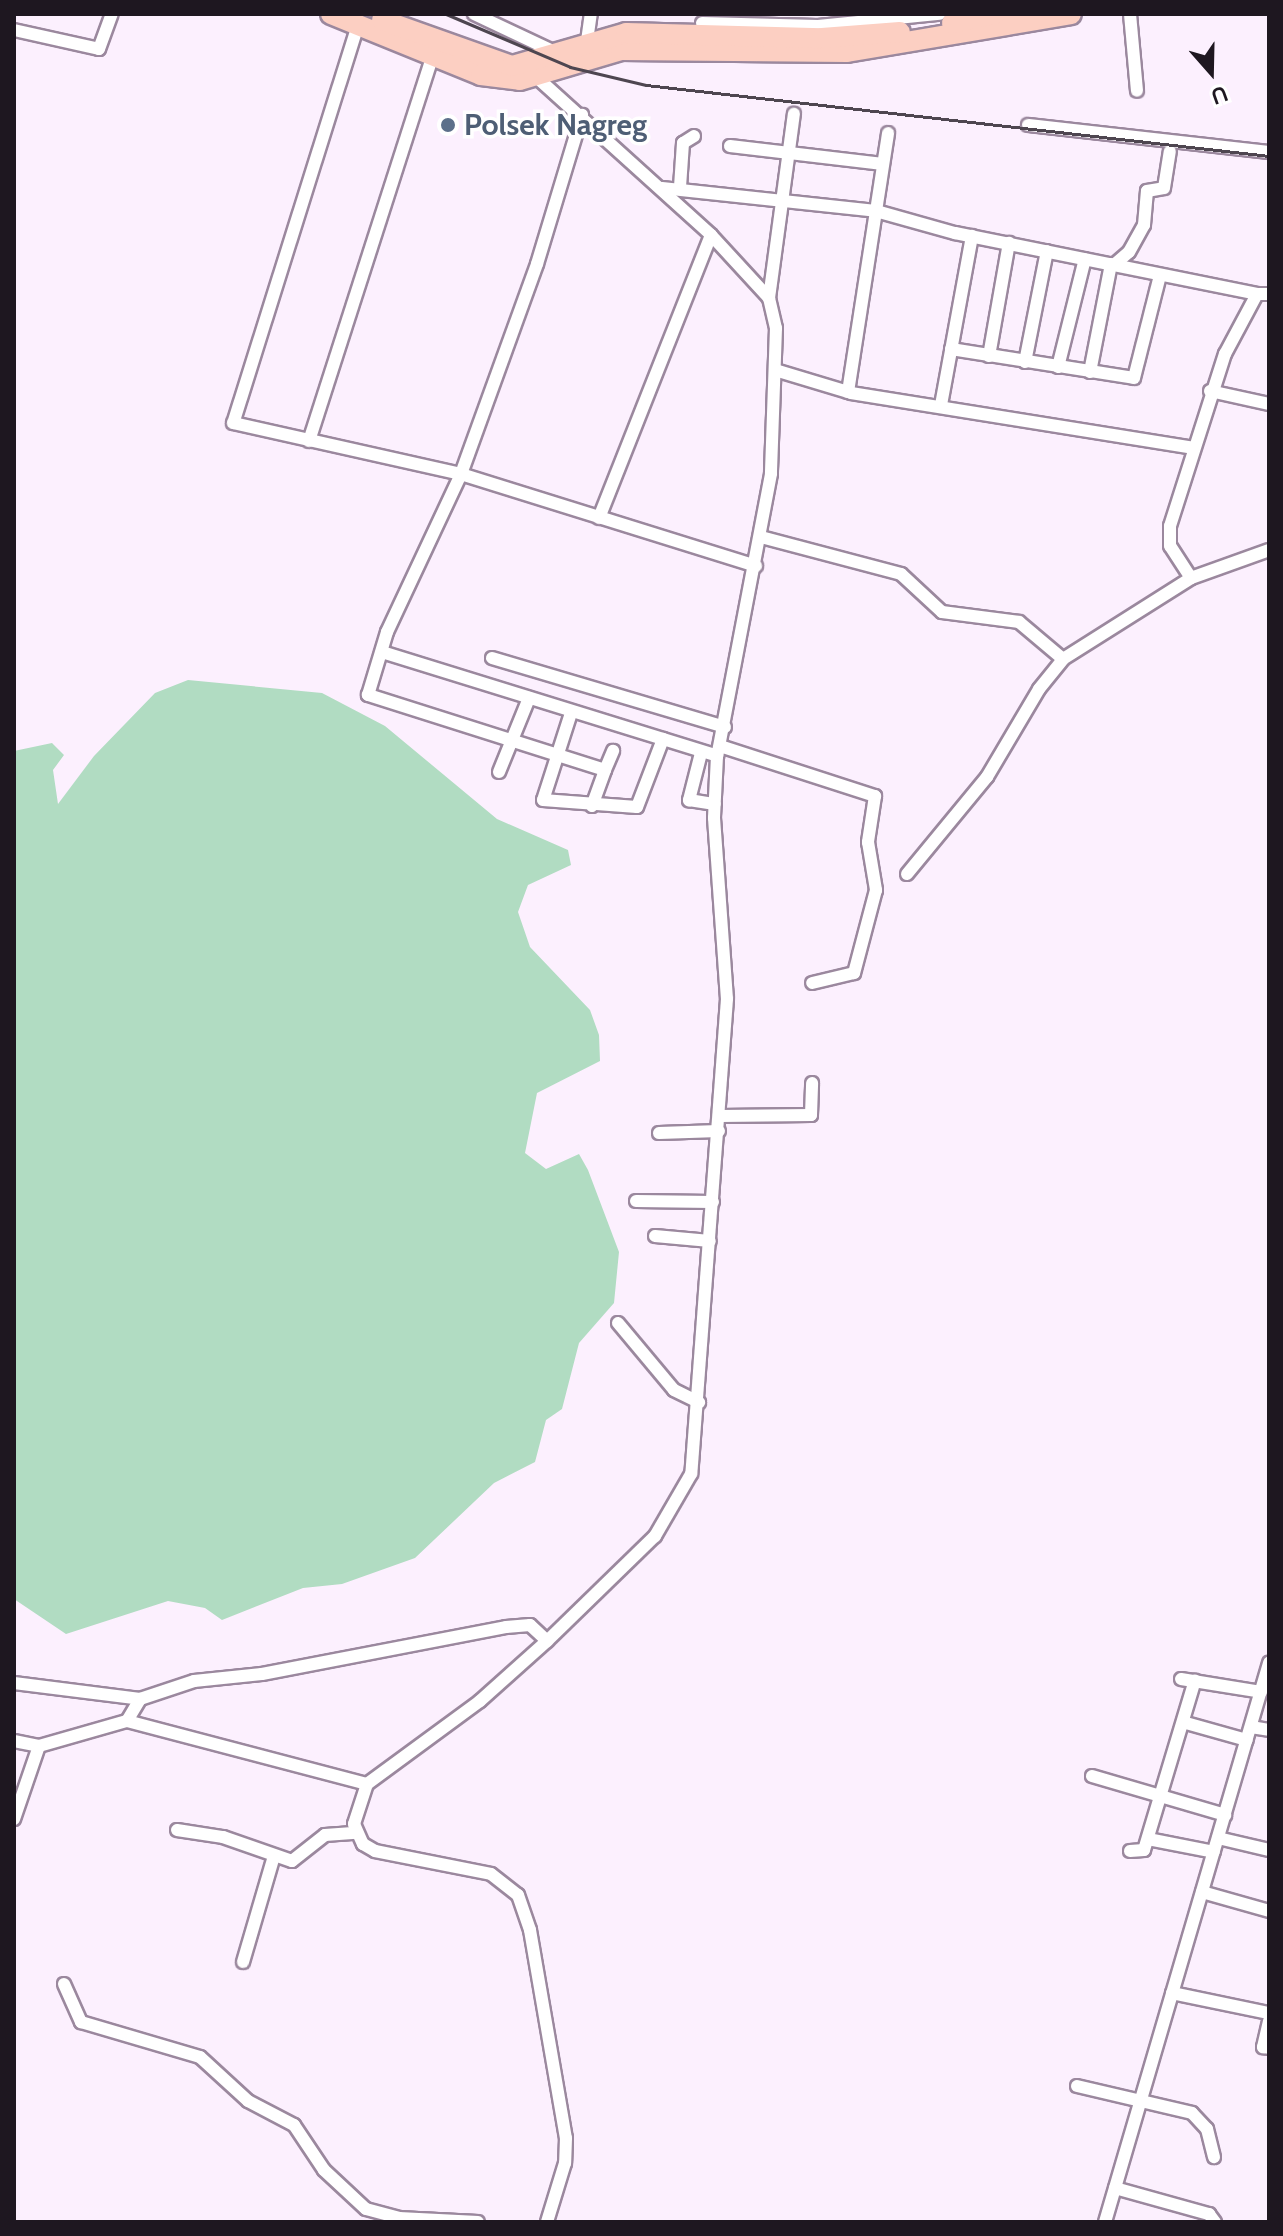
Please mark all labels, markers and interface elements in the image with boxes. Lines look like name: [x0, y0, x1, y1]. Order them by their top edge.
north arrow: [1171, 32, 1251, 112]
text: U: [1207, 80, 1231, 110]
place label: Polsek Nagreg: [464, 107, 647, 143]
marker: Polsek Nagreg: [439, 116, 457, 134]

